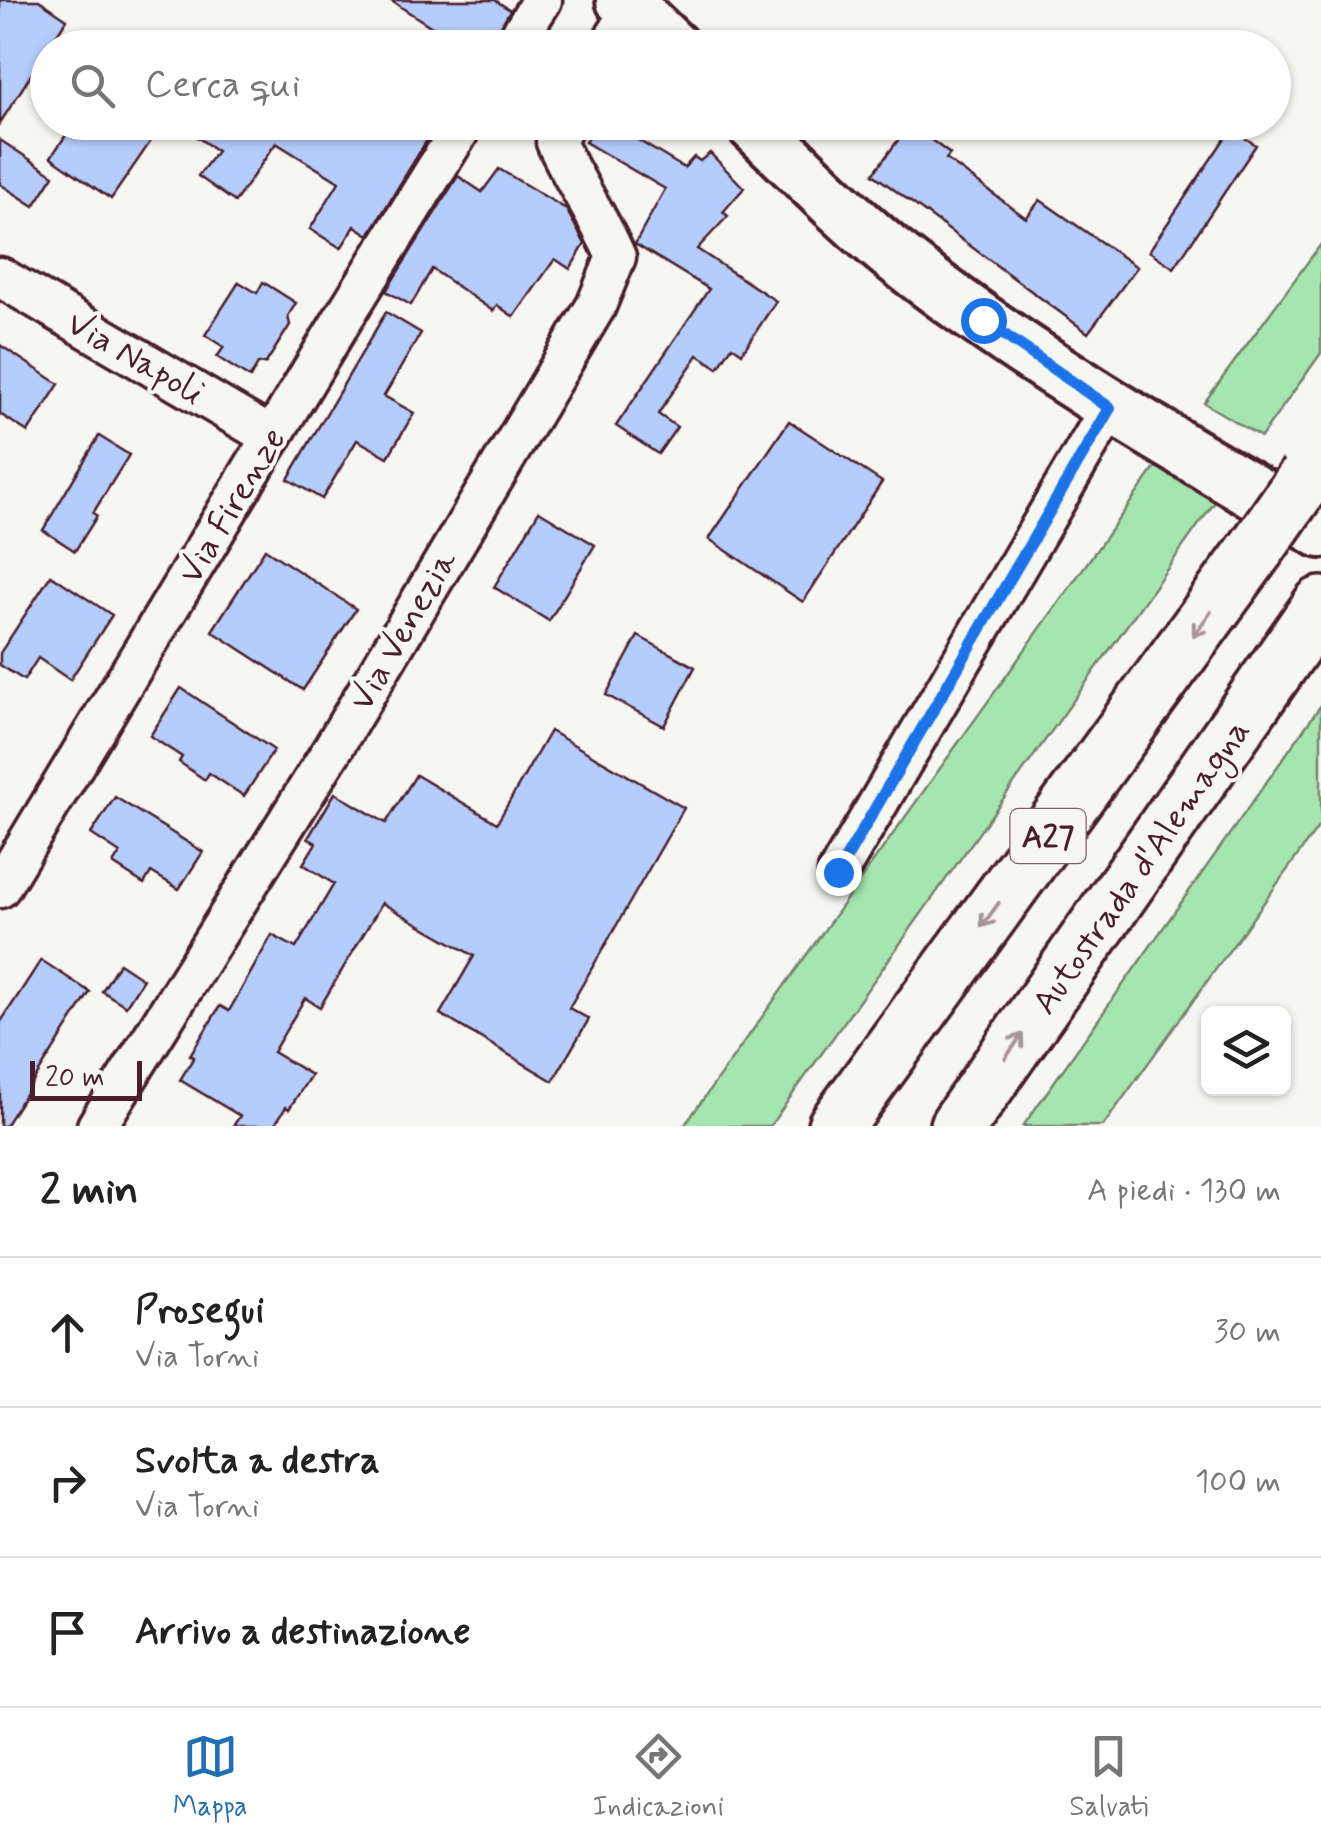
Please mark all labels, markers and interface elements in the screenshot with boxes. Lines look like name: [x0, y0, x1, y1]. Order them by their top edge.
search box: [30, 30, 1291, 140]
icon: search: [65, 58, 120, 113]
text: Cerca qui: [145, 61, 300, 110]
route start: [961, 298, 1007, 344]
street label: Via Napoli: [58, 301, 212, 416]
street label: Via Firenze: [168, 419, 297, 593]
street label: Via Venezia: [339, 542, 469, 720]
one-way arrow: [1191, 610, 1212, 637]
street label: Autostrada d'Alemagna: [1022, 710, 1264, 1026]
road number: A27: [1010, 809, 1086, 863]
route end: [816, 850, 862, 896]
one-way arrow: [980, 901, 1001, 928]
map controls: [1201, 1006, 1291, 1096]
button: layers: [1201, 1006, 1291, 1096]
one-way arrow: [1003, 1033, 1024, 1060]
scale bar: [30, 1056, 142, 1100]
text: 20 m: [45, 1060, 105, 1097]
text: 2 min: [40, 1164, 139, 1219]
text: A piedi · 130 m: [1087, 1170, 1281, 1212]
text: Prosegui: [135, 1287, 264, 1336]
icon: ahead: [40, 1305, 95, 1360]
text: 30 m: [1214, 1311, 1281, 1353]
text: Via Torni: [135, 1336, 259, 1378]
text: Svolta a destra: [135, 1437, 380, 1486]
icon: right: [40, 1455, 95, 1510]
text: 100 m: [1195, 1461, 1281, 1503]
text: Via Torni: [135, 1486, 259, 1528]
icon: arrive: [40, 1605, 95, 1660]
text: Arrivo a destinazione: [135, 1608, 471, 1657]
tab: Mappa: [173, 1729, 248, 1826]
tab: Indicazioni: [593, 1729, 724, 1826]
tab: Salvati: [1069, 1729, 1148, 1826]

